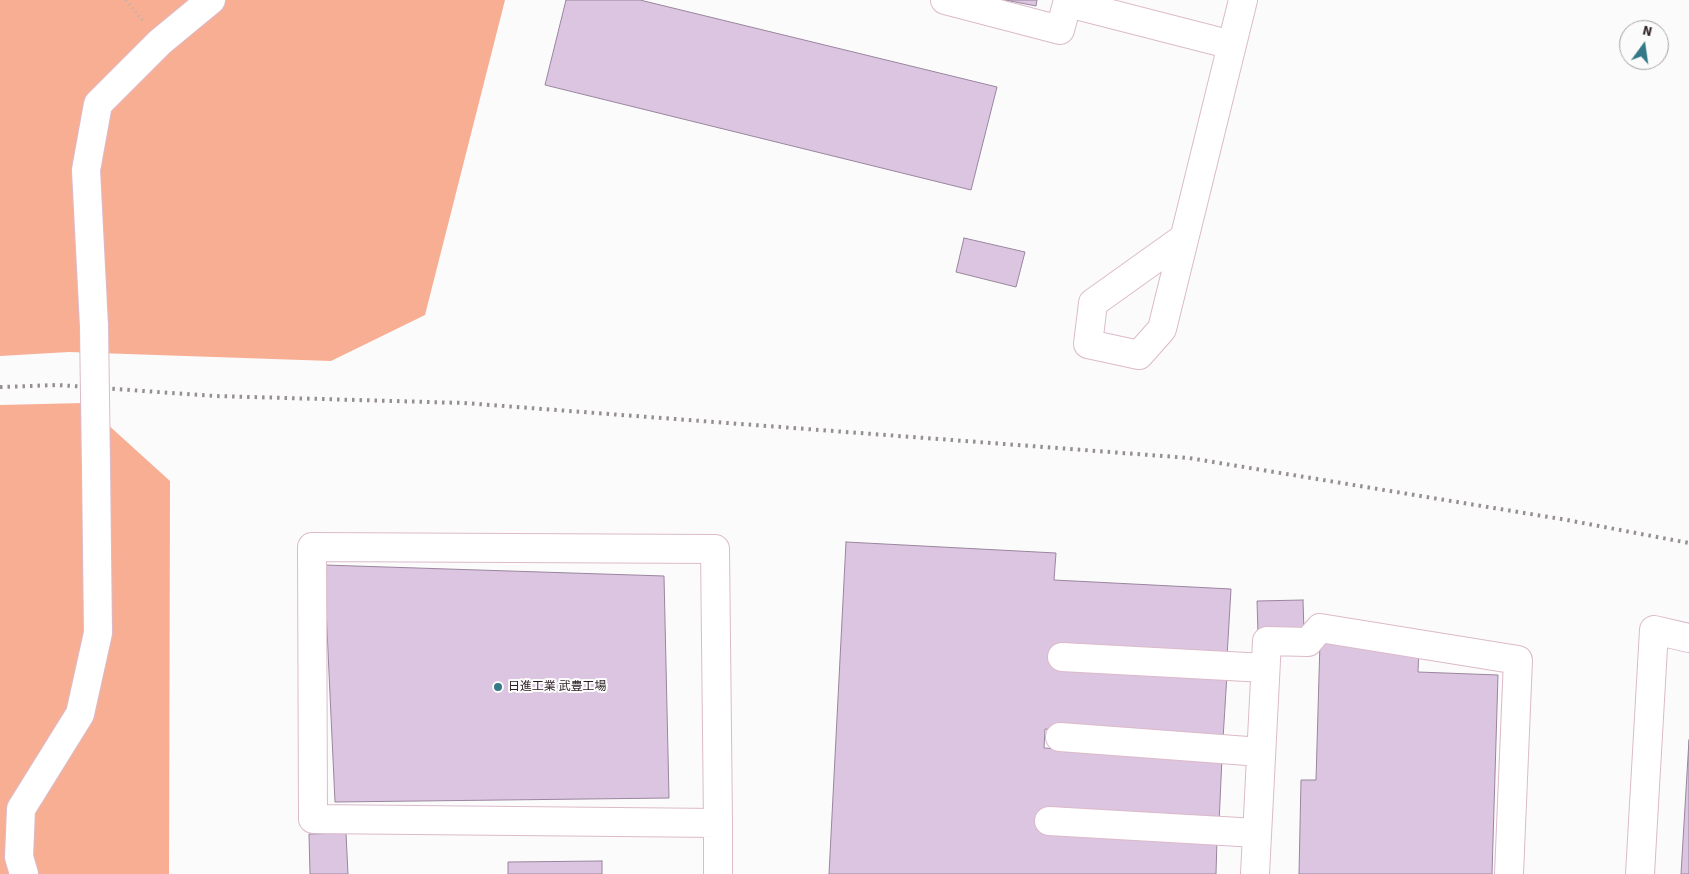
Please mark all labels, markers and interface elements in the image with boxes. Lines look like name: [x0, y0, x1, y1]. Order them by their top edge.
north arrow: [1619, 20, 1669, 70]
text: N: [1640, 21, 1654, 42]
place label: 日進工業 武豊工場: [508, 680, 606, 694]
marker: 日進工業 武豊工場: [492, 681, 504, 693]

